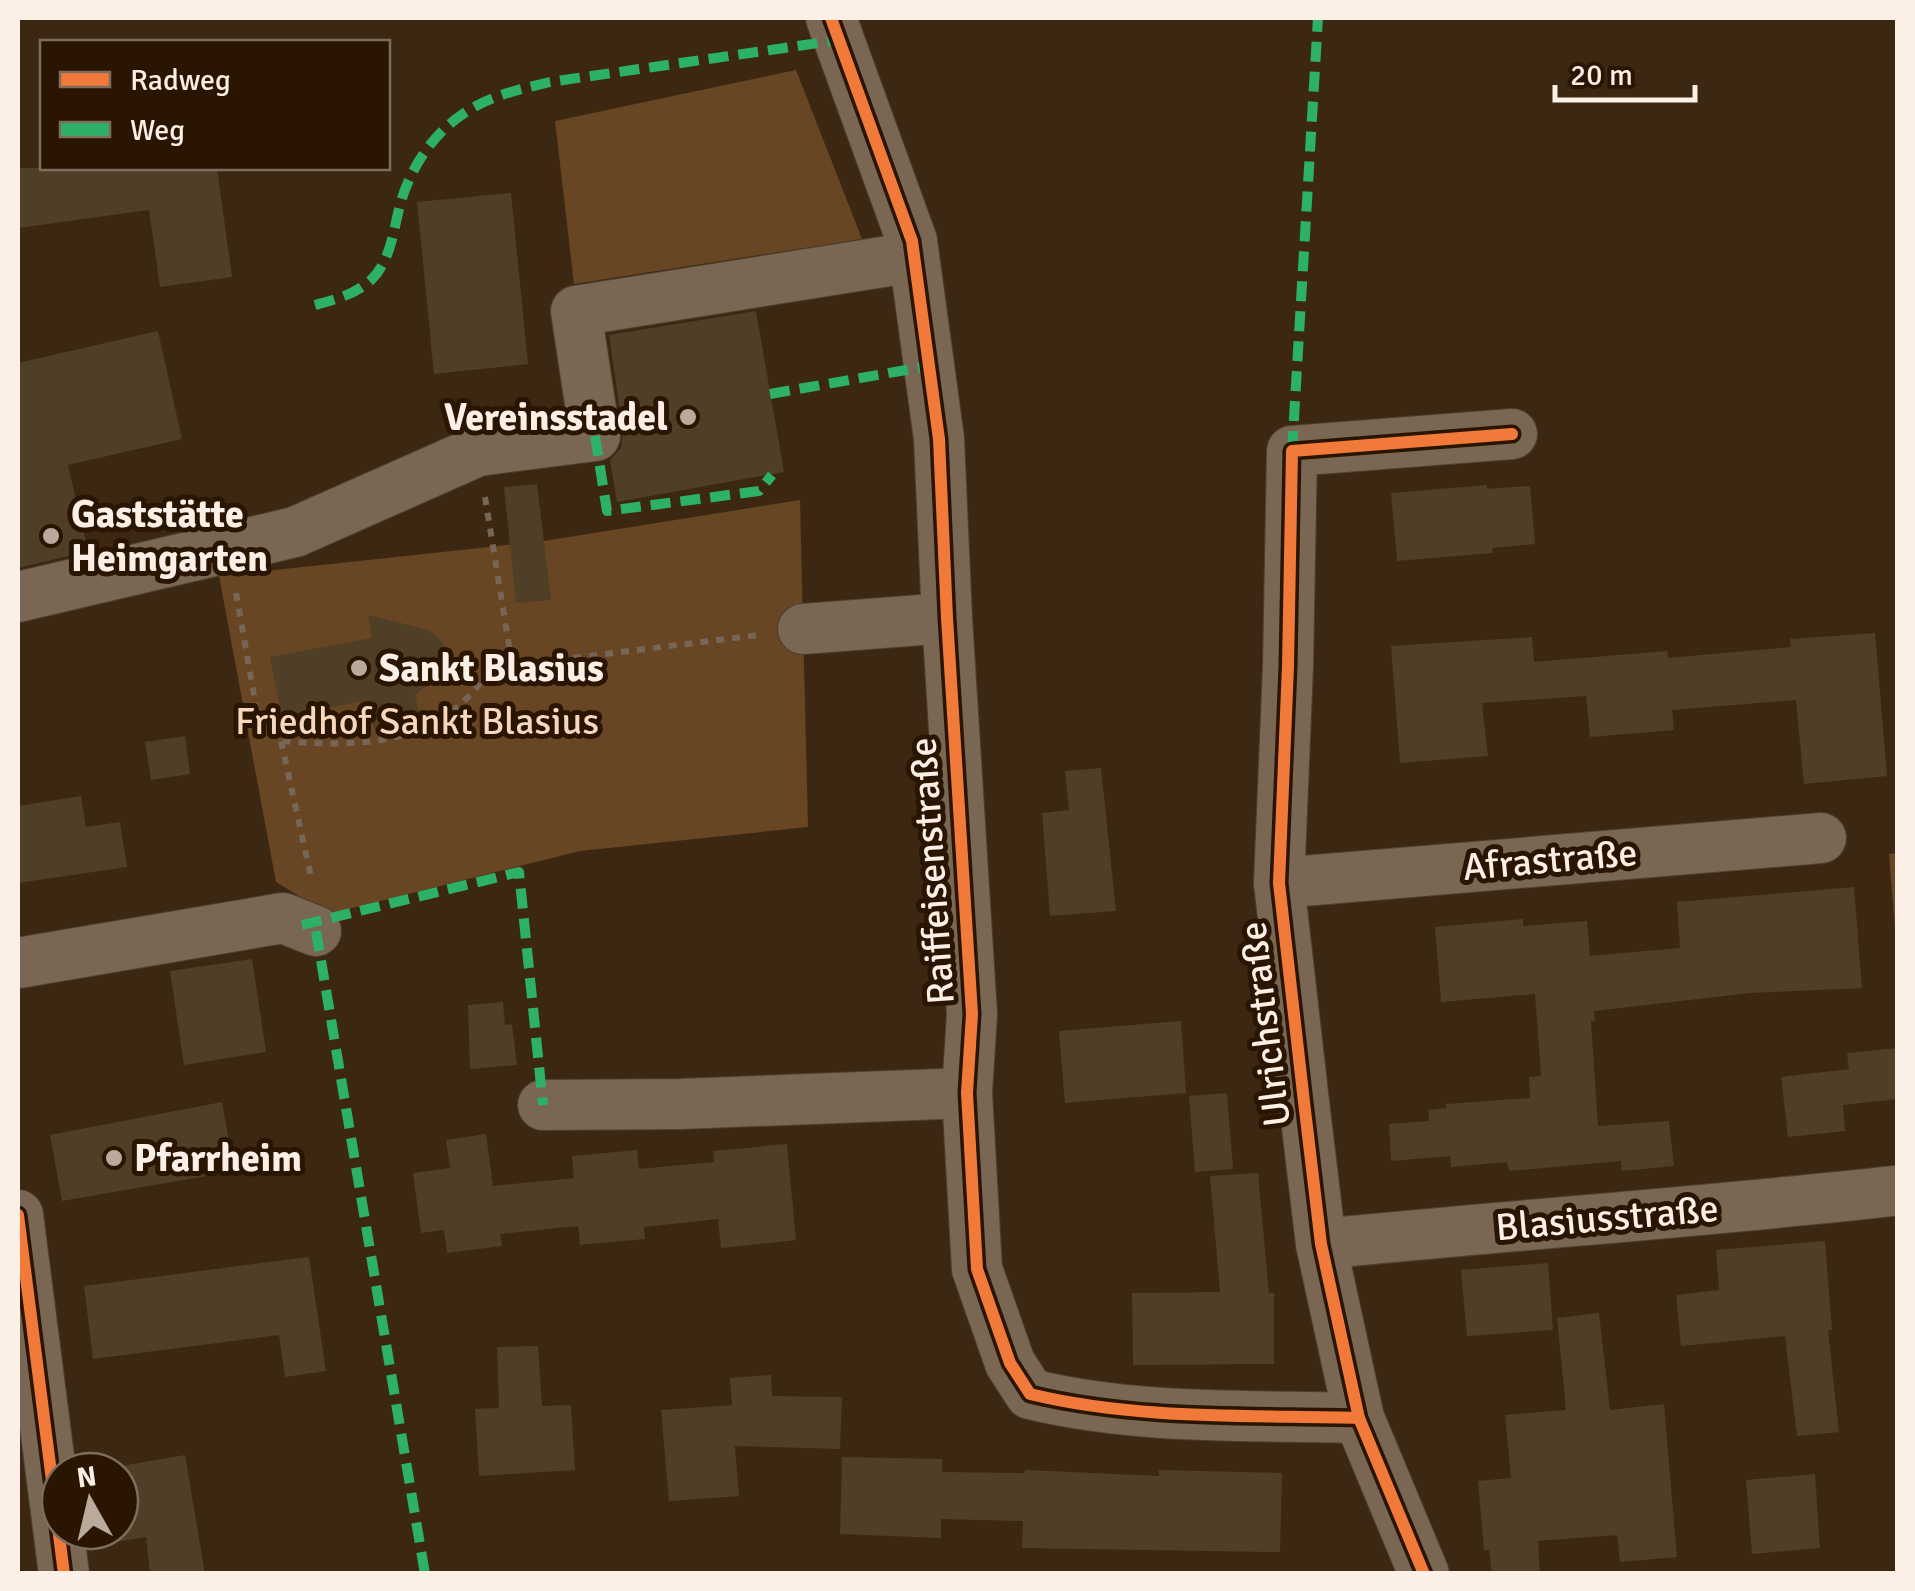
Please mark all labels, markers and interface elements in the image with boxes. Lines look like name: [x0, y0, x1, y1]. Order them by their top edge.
legend: [40, 40, 390, 170]
scale bar: [1555, 40, 1695, 102]
text: 20 m: [1570, 57, 1633, 94]
text: Radweg: [130, 62, 231, 99]
text: Weg: [130, 112, 185, 149]
place label: Vereinsstadel: [444, 394, 668, 441]
marker: Vereinsstadel: [677, 406, 699, 428]
place label: Gaststätte Heimgarten: [71, 491, 268, 582]
marker: Gaststätte Heimgarten: [40, 525, 62, 547]
place label: Sankt Blasius: [379, 645, 604, 692]
marker: Sankt Blasius: [348, 657, 370, 679]
park label: Friedhof Sankt Blasius: [235, 698, 599, 745]
street label: Raiffeisenstraße: [899, 736, 965, 1006]
street label: Afrastraße: [1461, 829, 1639, 891]
street label: Ulrichstraße: [1229, 919, 1301, 1129]
place label: Pfarrheim: [134, 1135, 302, 1182]
marker: Pfarrheim: [103, 1147, 125, 1169]
street label: Blasiusstraße: [1494, 1185, 1720, 1251]
north arrow: [40, 1451, 140, 1551]
text: N: [75, 1459, 99, 1495]

